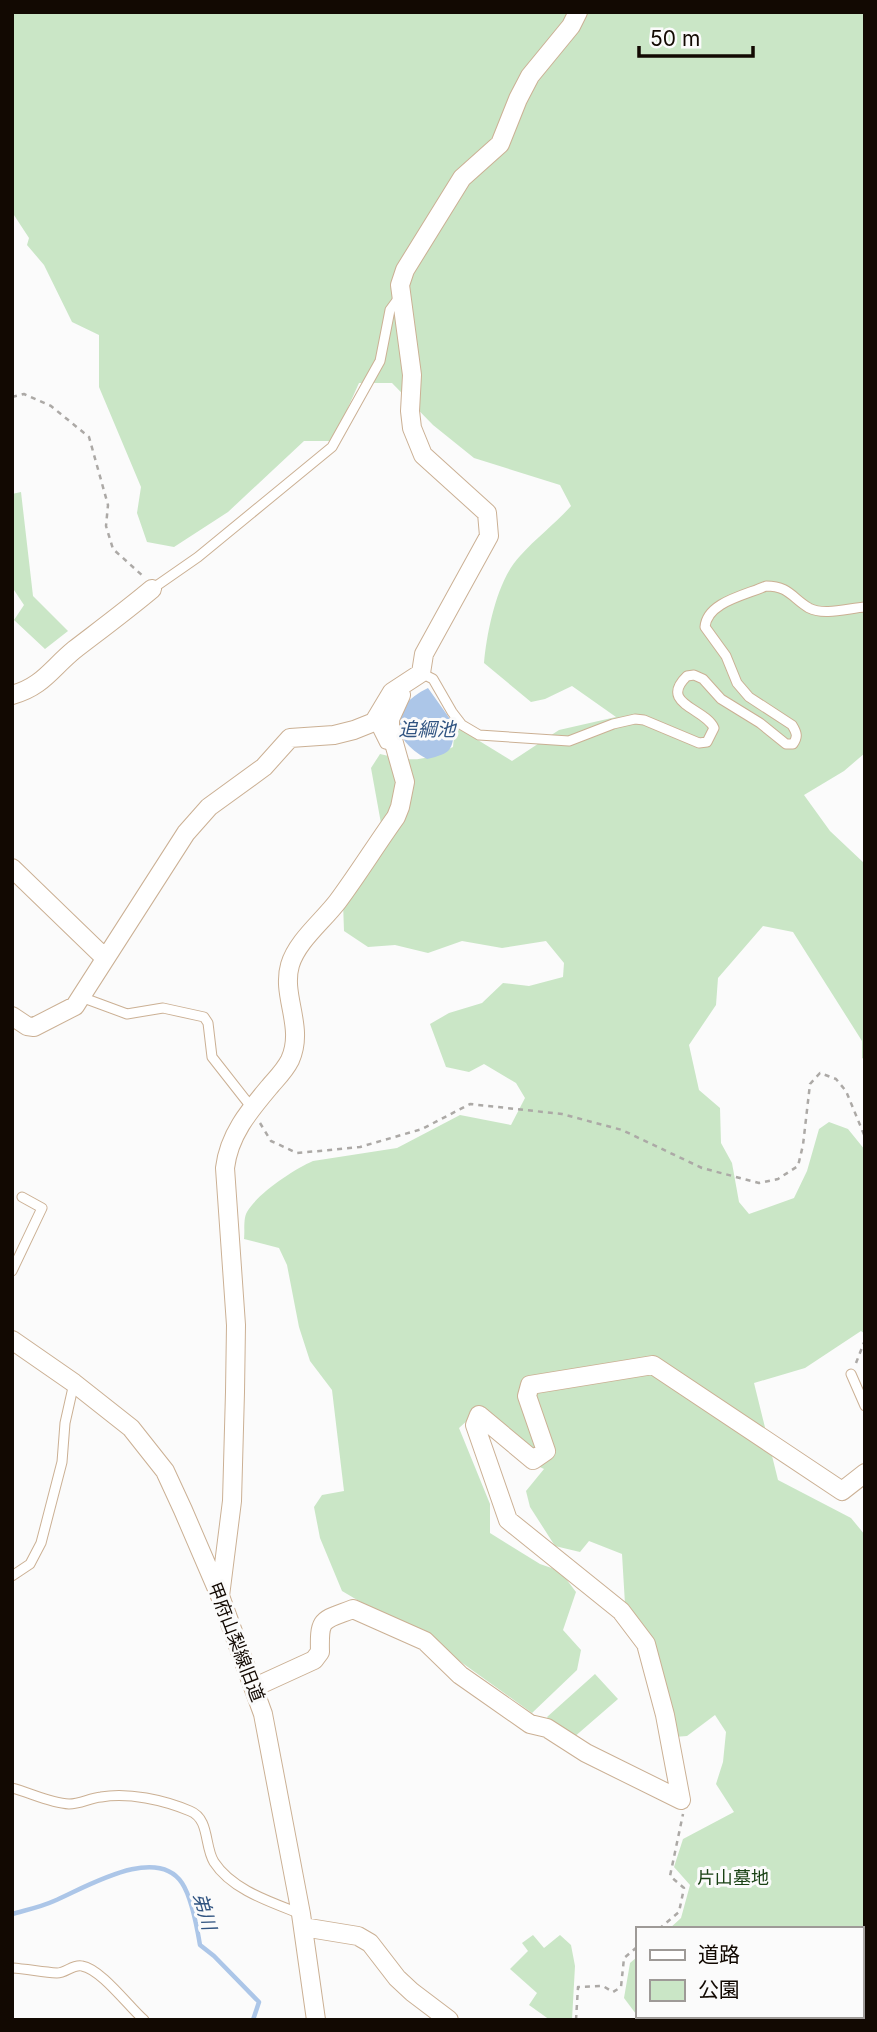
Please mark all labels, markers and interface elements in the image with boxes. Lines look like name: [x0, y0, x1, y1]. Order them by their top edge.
scale bar: [639, 14, 753, 58]
text: 50 m: [650, 26, 700, 51]
water label: 追綱池: [398, 718, 457, 741]
street label: 甲府山梨線旧道: [204, 1579, 269, 1704]
park label: 片山墓地: [697, 1867, 769, 1888]
water label: 弟川: [188, 1890, 221, 1934]
legend: [636, 1927, 863, 2018]
text: 道路: [698, 1942, 740, 1967]
text: 公園: [698, 1977, 740, 2002]

